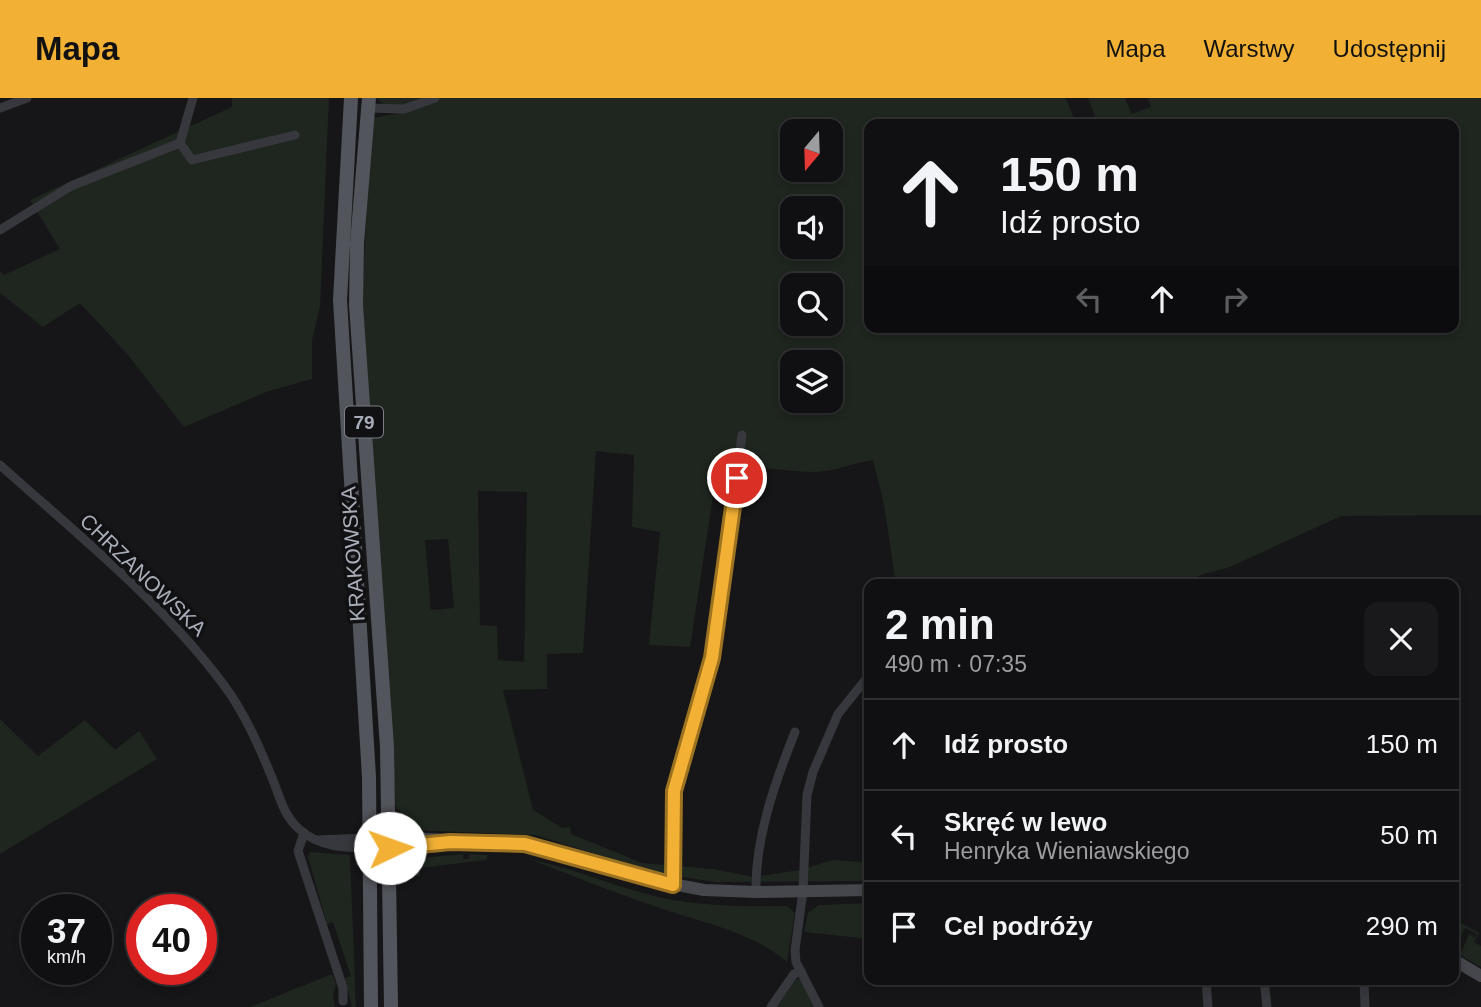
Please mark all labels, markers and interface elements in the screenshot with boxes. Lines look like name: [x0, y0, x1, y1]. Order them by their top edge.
text: Mapa: [35, 30, 119, 67]
text: Mapa: [1105, 35, 1165, 62]
text: Warstwy: [1203, 35, 1295, 62]
text: Udostępnij: [1333, 35, 1446, 62]
north arrow: [780, 119, 844, 182]
map controls: [780, 119, 843, 413]
icon: ahead: [885, 147, 976, 238]
text: 150 m: [1000, 147, 1139, 201]
button: sound: [780, 196, 843, 259]
text: Idź prosto: [1000, 204, 1141, 240]
button: search: [780, 273, 843, 336]
icon: left: [1070, 280, 1108, 318]
icon: ahead: [1143, 280, 1181, 318]
icon: right: [1216, 280, 1254, 318]
button: layers: [780, 350, 843, 413]
road number: 79: [345, 406, 383, 438]
pin: [707, 448, 767, 508]
icon: arrive: [718, 459, 756, 497]
street label: KRAKOWSKA: [336, 486, 369, 622]
street label: CHRZANOWSKA: [76, 509, 211, 640]
text: 2 min: [885, 601, 995, 648]
button: close: [1364, 602, 1438, 676]
text: 490 m · 07:35: [885, 651, 1027, 677]
icon: ahead: [885, 726, 923, 764]
text: Idź prosto: [944, 729, 1068, 759]
text: 150 m: [1366, 729, 1438, 759]
text: Skręć w lewo: [944, 807, 1107, 837]
position arrow: [353, 811, 427, 885]
icon: left: [885, 817, 923, 855]
text: 50 m: [1380, 820, 1438, 850]
text: Henryka Wieniawskiego: [944, 838, 1189, 864]
speed limit sign: 40: [126, 894, 217, 985]
icon: arrive: [885, 908, 923, 946]
text: 37: [47, 911, 86, 950]
text: Cel podróży: [944, 911, 1093, 941]
text: 290 m: [1366, 911, 1438, 941]
text: km/h: [47, 947, 86, 967]

